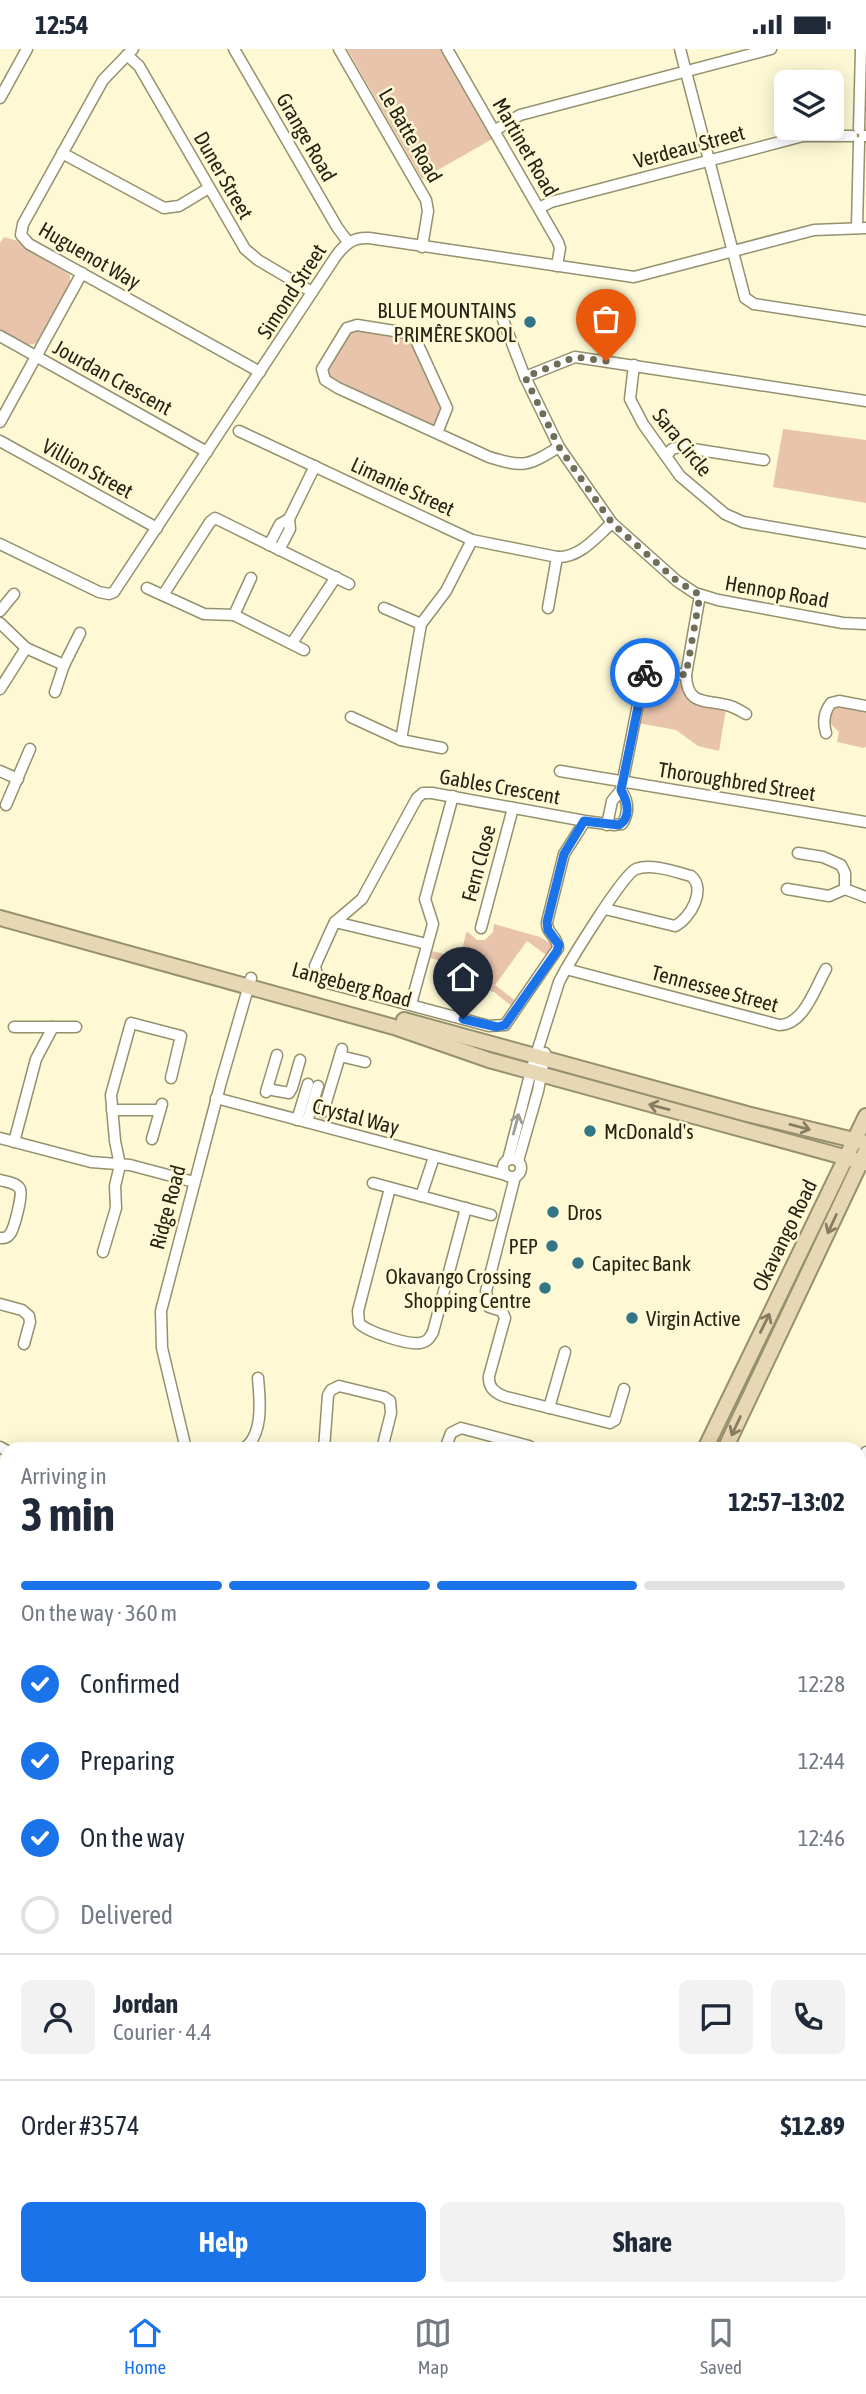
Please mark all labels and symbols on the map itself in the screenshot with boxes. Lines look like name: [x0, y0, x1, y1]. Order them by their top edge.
street label: Le Batte Road: [374, 84, 448, 186]
street label: Grange Road: [272, 89, 342, 185]
street label: Martinet Road: [488, 94, 564, 200]
street label: Verdeau Street: [631, 120, 747, 172]
street label: Duner Street: [189, 127, 259, 223]
street label: Huguenot Way: [35, 216, 145, 294]
street label: Simond Street: [252, 239, 330, 343]
pin: [576, 289, 636, 361]
place label: BLUE MOUNTAINS PRIMÊRE SKOOL: [377, 298, 516, 346]
marker: BLUE MOUNTAINS PRIMÊRE SKOOL: [522, 314, 538, 330]
street label: Jourdan Crescent: [50, 335, 176, 419]
street label: Sara Circle: [648, 403, 718, 481]
street label: Villion Street: [38, 433, 138, 503]
street label: Limanie Street: [347, 452, 459, 520]
street label: Hennop Road: [723, 570, 831, 612]
courier: [610, 638, 680, 708]
street label: Thoroughbred Street: [657, 757, 817, 805]
street label: Gables Crescent: [438, 764, 562, 808]
street label: Fern Close: [456, 822, 500, 904]
pin: [433, 947, 493, 1019]
street label: Langeberg Road: [289, 956, 415, 1012]
street label: Tennessee Street: [649, 960, 781, 1016]
street label: Crystal Way: [310, 1093, 402, 1139]
one-way arrow: [649, 1099, 671, 1112]
one-way arrow: [510, 1113, 523, 1136]
place label: McDonald's: [604, 1119, 694, 1143]
one-way arrow: [789, 1122, 811, 1135]
marker: McDonald's: [582, 1123, 598, 1139]
street label: Ridge Road: [144, 1162, 190, 1252]
street label: Okavango Road: [747, 1175, 821, 1295]
place label: Dros: [567, 1200, 602, 1224]
marker: Dros: [545, 1204, 561, 1220]
one-way arrow: [825, 1212, 838, 1234]
place label: PEP: [508, 1234, 538, 1258]
marker: PEP: [544, 1238, 560, 1254]
place label: Capitec Bank: [592, 1251, 691, 1275]
marker: Capitec Bank: [570, 1255, 586, 1271]
place label: Okavango Crossing Shopping Centre: [386, 1264, 531, 1312]
marker: Okavango Crossing Shopping Centre: [537, 1280, 553, 1296]
place label: Virgin Active: [646, 1306, 741, 1330]
marker: Virgin Active: [624, 1310, 640, 1326]
one-way arrow: [759, 1313, 772, 1334]
one-way arrow: [728, 1415, 742, 1436]

